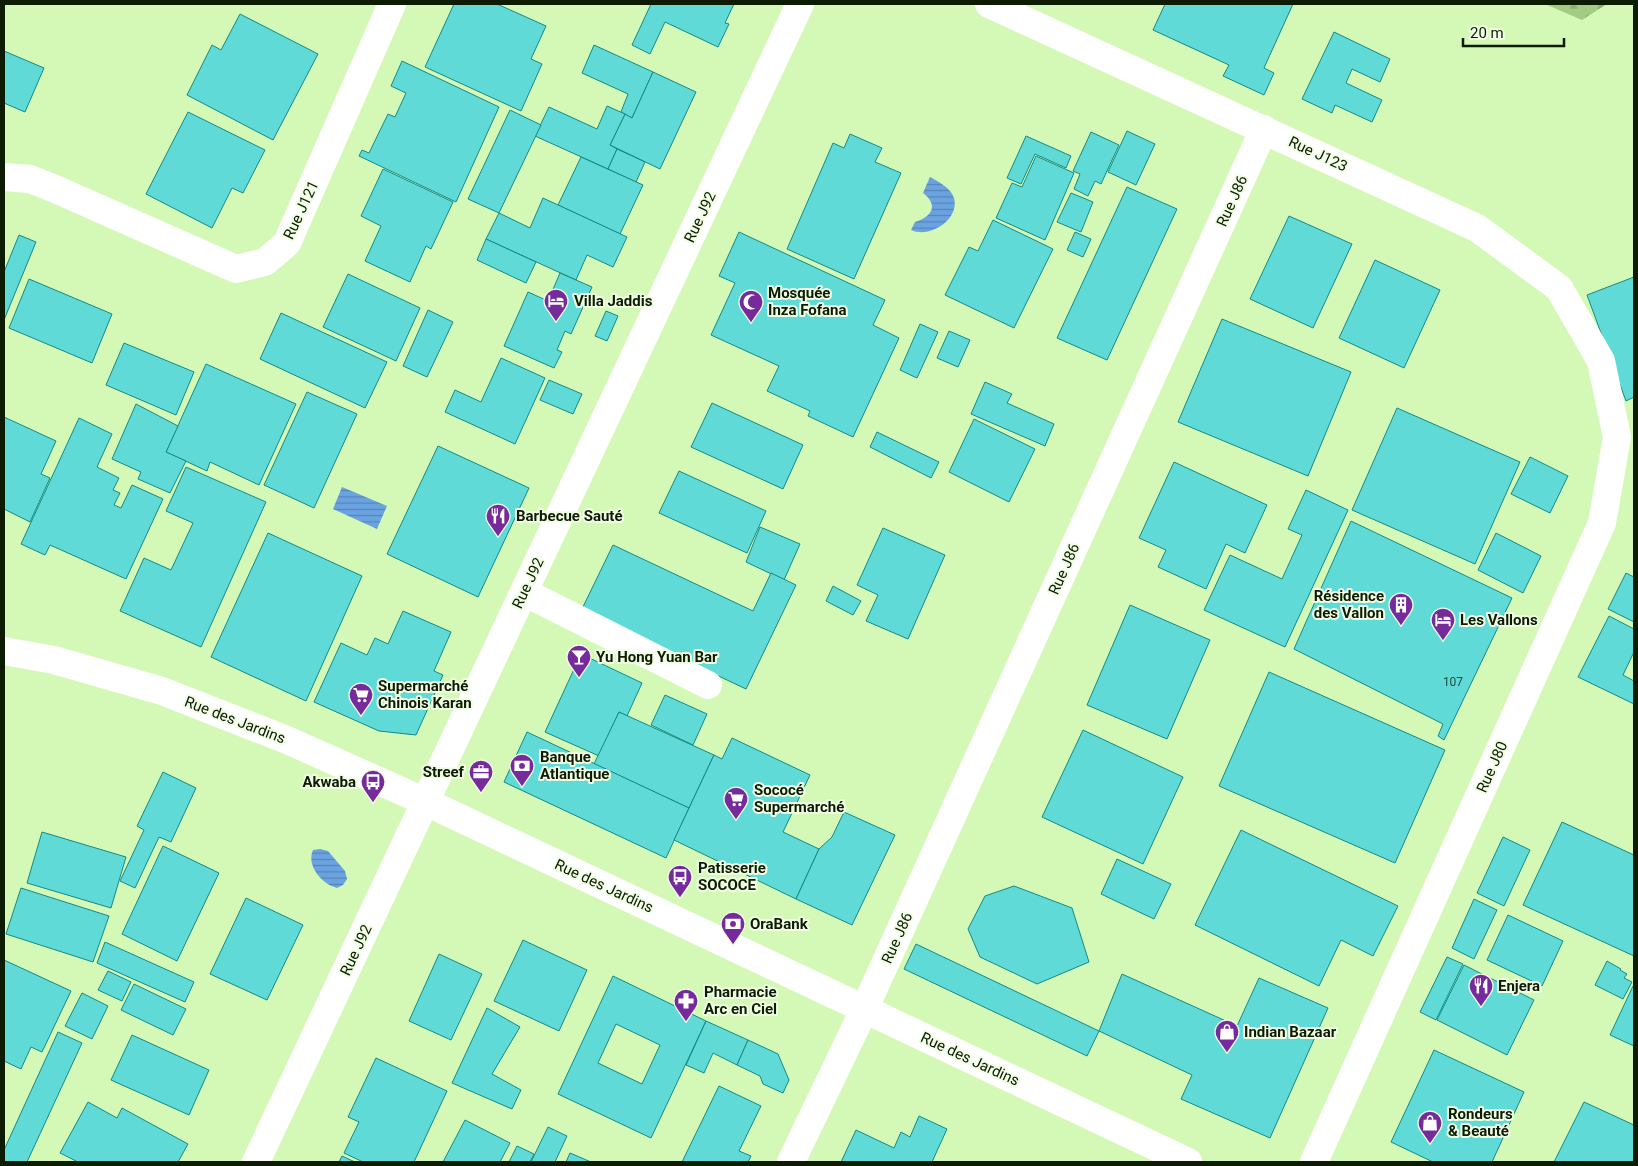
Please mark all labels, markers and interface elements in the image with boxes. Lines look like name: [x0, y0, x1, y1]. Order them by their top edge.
scale bar: [1463, 15, 1564, 47]
text: 20 m: [1470, 24, 1504, 42]
street label: Rue J123: [1286, 133, 1350, 175]
street label: Rue J86: [1213, 173, 1251, 229]
street label: Rue J121: [280, 178, 322, 242]
street label: Rue J92: [680, 189, 720, 245]
place label: Mosquée Inza Fofana: [768, 284, 847, 319]
hotel icon: Villa Jaddis: [543, 288, 569, 322]
mosque icon: Mosquée Inza Fofana: [738, 289, 764, 323]
place label: Villa Jaddis: [574, 292, 653, 310]
restaurant icon: Barbecue Sauté: [485, 503, 511, 537]
place label: Barbecue Sauté: [516, 507, 623, 525]
street label: Rue J86: [1045, 541, 1083, 597]
street label: Rue J92: [508, 555, 548, 611]
place label: Résidence des Vallon: [1314, 587, 1384, 622]
building icon: Résidence des Vallon: [1388, 592, 1414, 626]
hotel icon: Les Vallons: [1430, 607, 1456, 641]
place label: Les Vallons: [1460, 611, 1538, 629]
bar icon: Yu Hong Yuan Bar: [566, 644, 592, 678]
place label: Yu Hong Yuan Bar: [596, 648, 718, 666]
house number: 107: [1443, 675, 1463, 689]
place label: Supermarché Chinois Karan: [378, 677, 472, 712]
supermarket icon: Supermarché Chinois Karan: [348, 682, 374, 716]
street label: Rue des Jardins: [182, 693, 288, 747]
street label: Rue J80: [1473, 739, 1511, 795]
place label: Banque Atlantique: [540, 748, 609, 783]
bank icon: Banque Atlantique: [509, 753, 535, 787]
office icon: Streef: [468, 759, 494, 793]
place label: Streef: [423, 763, 465, 781]
bus stop icon: Akwaba: [360, 769, 386, 803]
place label: Akwaba: [302, 773, 356, 791]
place label: Sococé Supermarché: [754, 781, 844, 816]
supermarket icon: Sococé Supermarché: [723, 786, 749, 820]
street label: Rue des Jardins: [552, 855, 656, 917]
place label: Patisserie SOCOCE: [698, 859, 766, 894]
bus stop icon: Patisserie SOCOCE: [667, 864, 693, 898]
street label: Rue J86: [878, 910, 916, 966]
bank icon: OraBank: [720, 911, 746, 945]
place label: OraBank: [750, 915, 809, 933]
street label: Rue J92: [336, 922, 376, 978]
restaurant icon: Enjera: [1468, 973, 1494, 1007]
place label: Enjera: [1498, 977, 1540, 995]
place label: Pharmacie Arc en Ciel: [704, 983, 777, 1018]
pharmacy icon: Pharmacie Arc en Ciel: [673, 988, 699, 1022]
shop icon: Indian Bazaar: [1214, 1019, 1240, 1053]
place label: Indian Bazaar: [1244, 1023, 1337, 1041]
street label: Rue des Jardins: [918, 1028, 1022, 1090]
place label: Rondeurs & Beauté: [1448, 1105, 1513, 1140]
shop icon: Rondeurs & Beauté: [1417, 1110, 1443, 1144]

